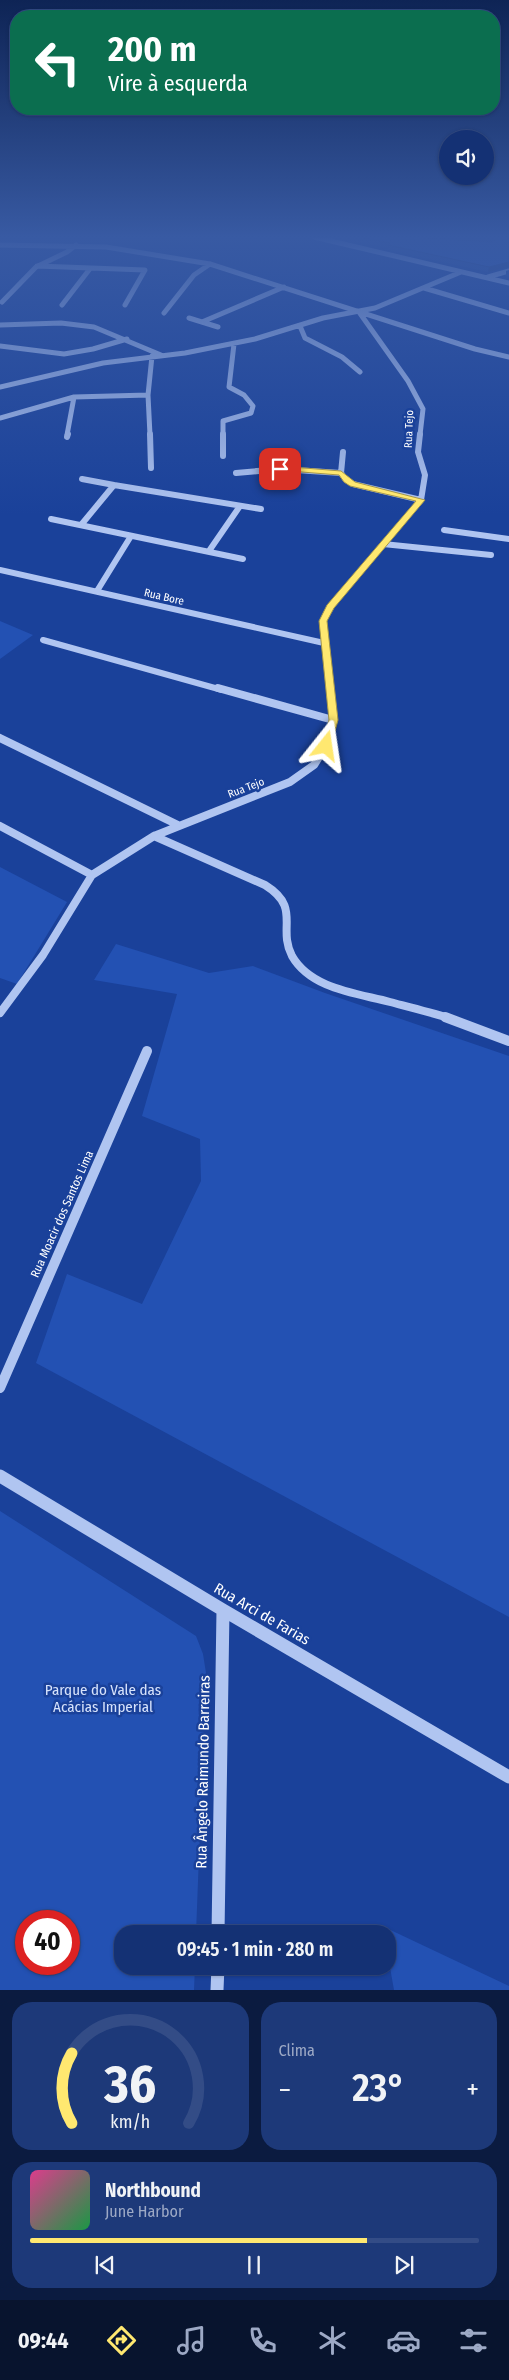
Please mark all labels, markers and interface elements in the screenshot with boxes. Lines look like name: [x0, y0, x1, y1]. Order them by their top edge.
text: 200 m: [108, 28, 196, 70]
icon: left: [25, 30, 90, 95]
text: Vire à esquerda: [108, 70, 248, 97]
map controls: [439, 130, 494, 185]
button: sound: [439, 130, 494, 185]
street label: Rua Tejo: [402, 409, 416, 448]
pin: [259, 448, 301, 490]
icon: arrive: [266, 455, 294, 483]
street label: Rua Bore: [143, 586, 185, 608]
position arrow: [299, 719, 351, 771]
street label: Rua Tejo: [226, 775, 266, 801]
street label: Rua Moacir dos Santos Lima: [28, 1148, 96, 1280]
street label: Rua Arci de Farias: [211, 1579, 313, 1649]
street label: Rua Ângelo Raimundo Barreiras: [192, 1675, 214, 1869]
park label: Parque do Vale das Acácias Imperial: [45, 1681, 161, 1716]
speed limit sign: 40: [15, 1910, 80, 1975]
text: 09:45 · 1 min · 280 m: [177, 1938, 333, 1961]
text: Clima: [279, 2041, 315, 2060]
text: 36: [103, 2053, 156, 2116]
text: 23°: [352, 2065, 405, 2111]
text: −: [279, 2073, 291, 2106]
text: +: [466, 2073, 479, 2106]
text: km/h: [110, 2111, 150, 2133]
text: Northbound: [105, 2179, 201, 2202]
text: June Harbor: [105, 2202, 183, 2221]
icon: previous: [91, 2251, 119, 2279]
icon: pause: [240, 2251, 268, 2279]
icon: next: [390, 2251, 418, 2279]
icon: directions: [104, 2323, 139, 2358]
icon: music: [174, 2323, 209, 2358]
icon: phone: [245, 2323, 280, 2358]
icon: climate: [315, 2323, 350, 2358]
icon: car: [386, 2323, 421, 2358]
icon: filters: [456, 2323, 491, 2358]
text: 09:44: [18, 2327, 68, 2354]

